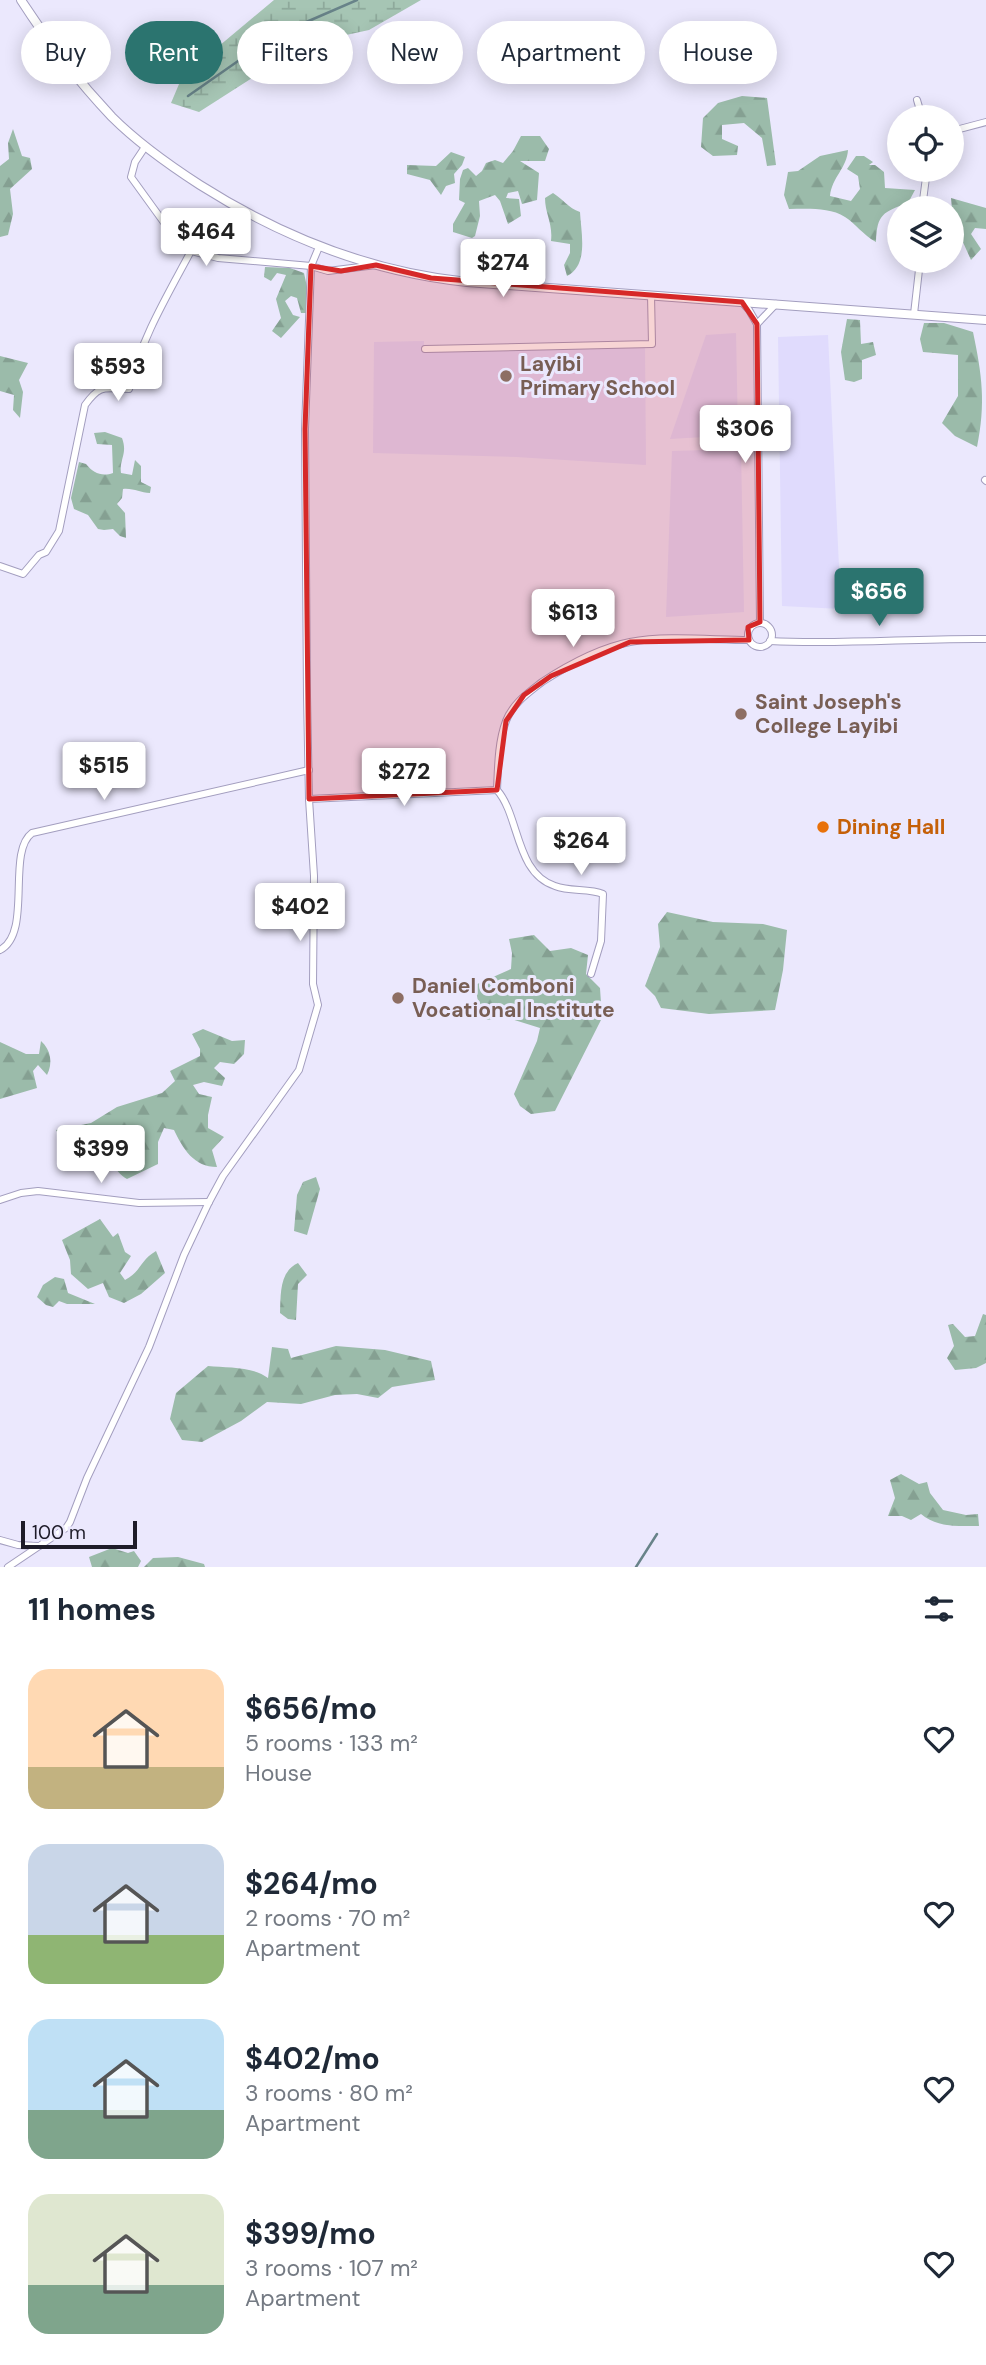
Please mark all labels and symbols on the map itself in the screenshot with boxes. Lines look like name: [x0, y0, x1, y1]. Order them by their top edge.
pin: $464: [165, 208, 247, 268]
pin: $274: [462, 240, 544, 299]
pin: $593: [77, 344, 159, 403]
place label: Layibi Primary School: [520, 350, 675, 402]
marker: Layibi Primary School: [498, 368, 514, 384]
pin: $306: [704, 406, 786, 465]
pin: $656: [838, 568, 920, 628]
pin: $613: [532, 590, 614, 649]
place label: Saint Joseph's College Layibi: [755, 688, 902, 740]
marker: Saint Joseph's College Layibi: [733, 706, 749, 722]
pin: $515: [63, 742, 145, 802]
pin: $272: [363, 748, 445, 808]
place label: Dining Hall: [837, 813, 945, 841]
pin: $264: [540, 818, 622, 877]
marker: Dining Hall: [815, 819, 831, 835]
pin: $402: [259, 884, 341, 943]
place label: Daniel Comboni Vocational Institute: [412, 972, 615, 1024]
marker: Daniel Comboni Vocational Institute: [390, 990, 406, 1006]
pin: $399: [60, 1126, 142, 1185]
scale bar: [21, 1518, 136, 1550]

